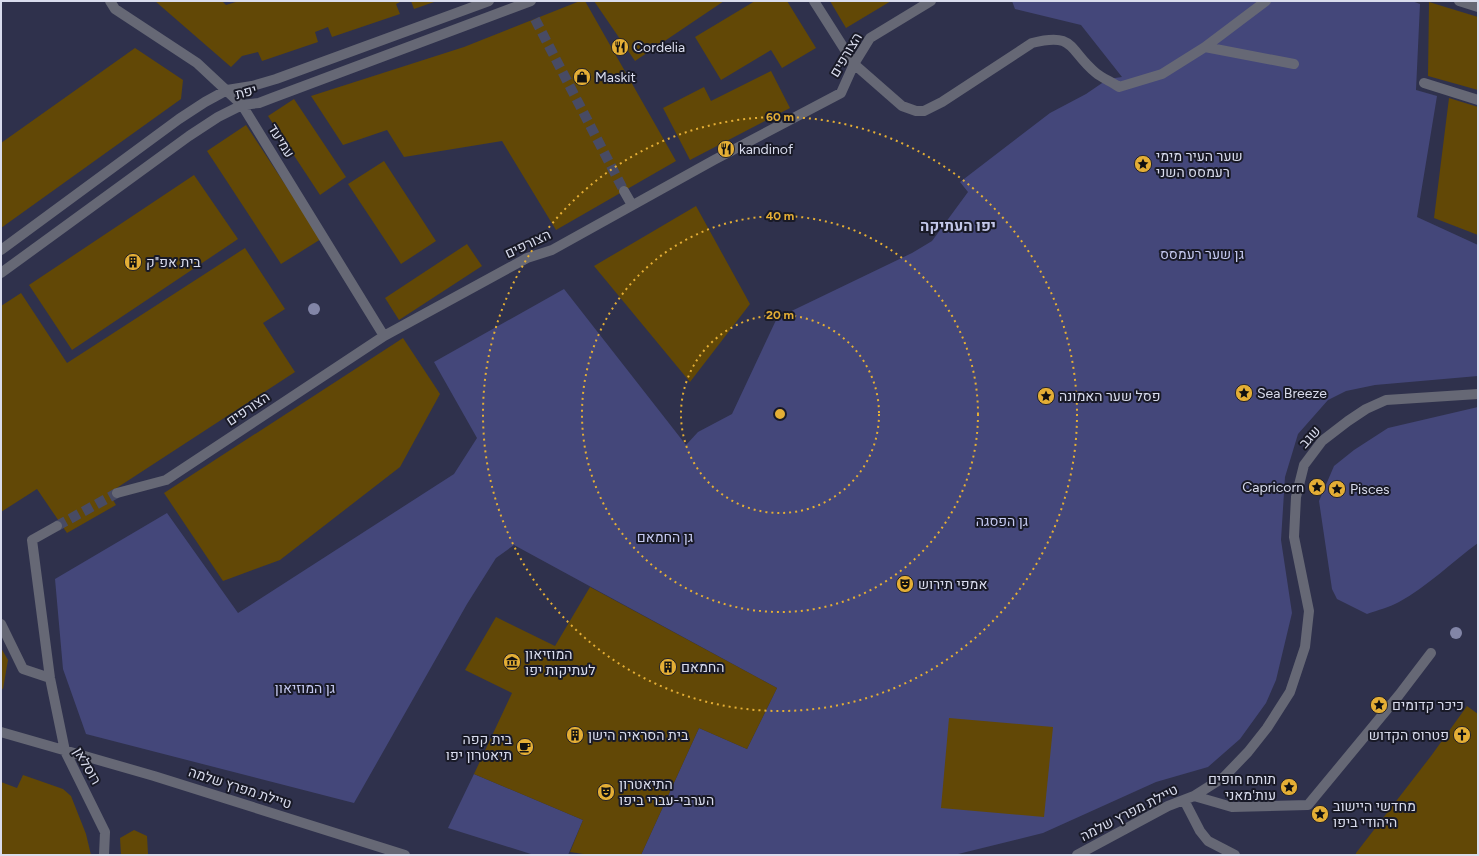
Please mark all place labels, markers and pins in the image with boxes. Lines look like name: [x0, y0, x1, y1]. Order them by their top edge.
restaurant icon: Cordelia: [610, 37, 630, 57]
place label: Cordelia: [633, 39, 685, 56]
shop icon: Maskit: [572, 67, 592, 87]
place label: Maskit: [595, 69, 636, 86]
restaurant icon: kandinof: [716, 139, 736, 159]
place label: kandinof: [739, 141, 794, 158]
place label: שער העיר מימי רעמסס השני: [1156, 148, 1243, 181]
place icon: שער העיר מימי רעמסס השני: [1133, 154, 1153, 174]
building icon: בית אפ"ק: [123, 252, 143, 272]
place label: בית אפ"ק: [146, 254, 201, 271]
place icon: Sea Breeze: [1234, 383, 1254, 403]
place label: Sea Breeze: [1257, 385, 1327, 402]
place icon: פסל שער האמונה: [1036, 386, 1056, 406]
place label: פסל שער האמונה: [1059, 388, 1160, 405]
centre of rings: [773, 407, 787, 421]
place icon: Capricorn: [1307, 477, 1327, 497]
place label: Capricorn: [1242, 479, 1304, 496]
place icon: Pisces: [1327, 479, 1347, 499]
place label: Pisces: [1350, 481, 1390, 498]
theatre icon: אמפי תירוש: [895, 574, 915, 594]
place label: אמפי תירוש: [918, 576, 987, 593]
place label: המוזיאון לעתיקות יפו: [525, 646, 595, 679]
museum icon: המוזיאון לעתיקות יפו: [502, 652, 522, 672]
building icon: החמאם: [658, 657, 678, 677]
place label: החמאם: [681, 659, 724, 676]
place icon: כיכר קדומים: [1369, 695, 1389, 715]
place label: כיכר קדומים: [1392, 697, 1464, 714]
building icon: בית הסראיה הישן: [565, 725, 585, 745]
church icon: פטרוס הקדוש: [1452, 725, 1472, 745]
place label: בית הסראיה הישן: [588, 727, 689, 744]
place label: פטרוס הקדוש: [1369, 727, 1449, 744]
place label: בית קפה תיאטרון יפו: [446, 731, 513, 764]
cafe icon: בית קפה תיאטרון יפו: [515, 737, 535, 757]
place label: תותח חופים עות'מאני: [1208, 771, 1276, 804]
place label: התיאטרון הערבי-עברי ביפו: [619, 776, 714, 809]
place icon: תותח חופים עות'מאני: [1279, 777, 1299, 797]
theatre icon: התיאטרון הערבי-עברי ביפו: [596, 782, 616, 802]
place label: מחדשי היישוב היהודי ביפו: [1333, 798, 1416, 831]
place icon: מחדשי היישוב היהודי ביפו: [1310, 804, 1330, 824]

